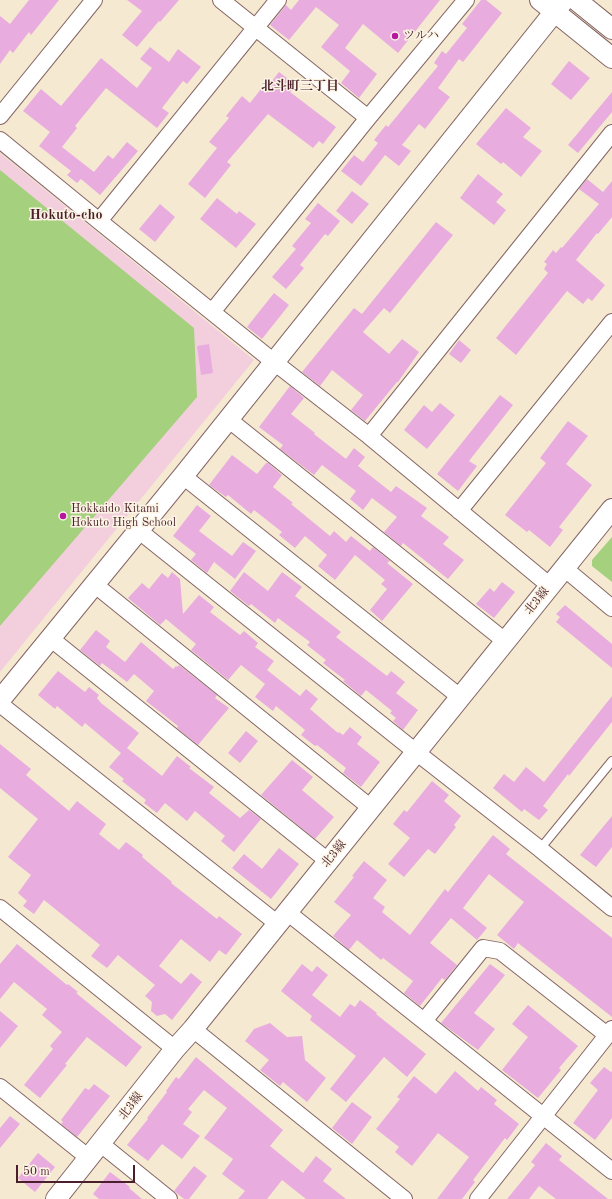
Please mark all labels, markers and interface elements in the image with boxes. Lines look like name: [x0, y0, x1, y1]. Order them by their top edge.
place label: ツルハ: [403, 29, 439, 43]
marker: ツルハ: [390, 31, 400, 41]
district label: 北斗町三丁目: [261, 79, 339, 95]
district label: Hokuto-cho: [30, 207, 102, 223]
place label: Hokkaido Kitami Hokuto High School: [71, 502, 176, 530]
marker: Hokkaido Kitami Hokuto High School: [58, 511, 68, 521]
street label: 北3線: [522, 584, 552, 618]
street label: 北3線: [319, 837, 349, 871]
street label: 北3線: [116, 1089, 146, 1123]
scale bar: [18, 1157, 137, 1183]
text: 50 m: [23, 1166, 50, 1178]

